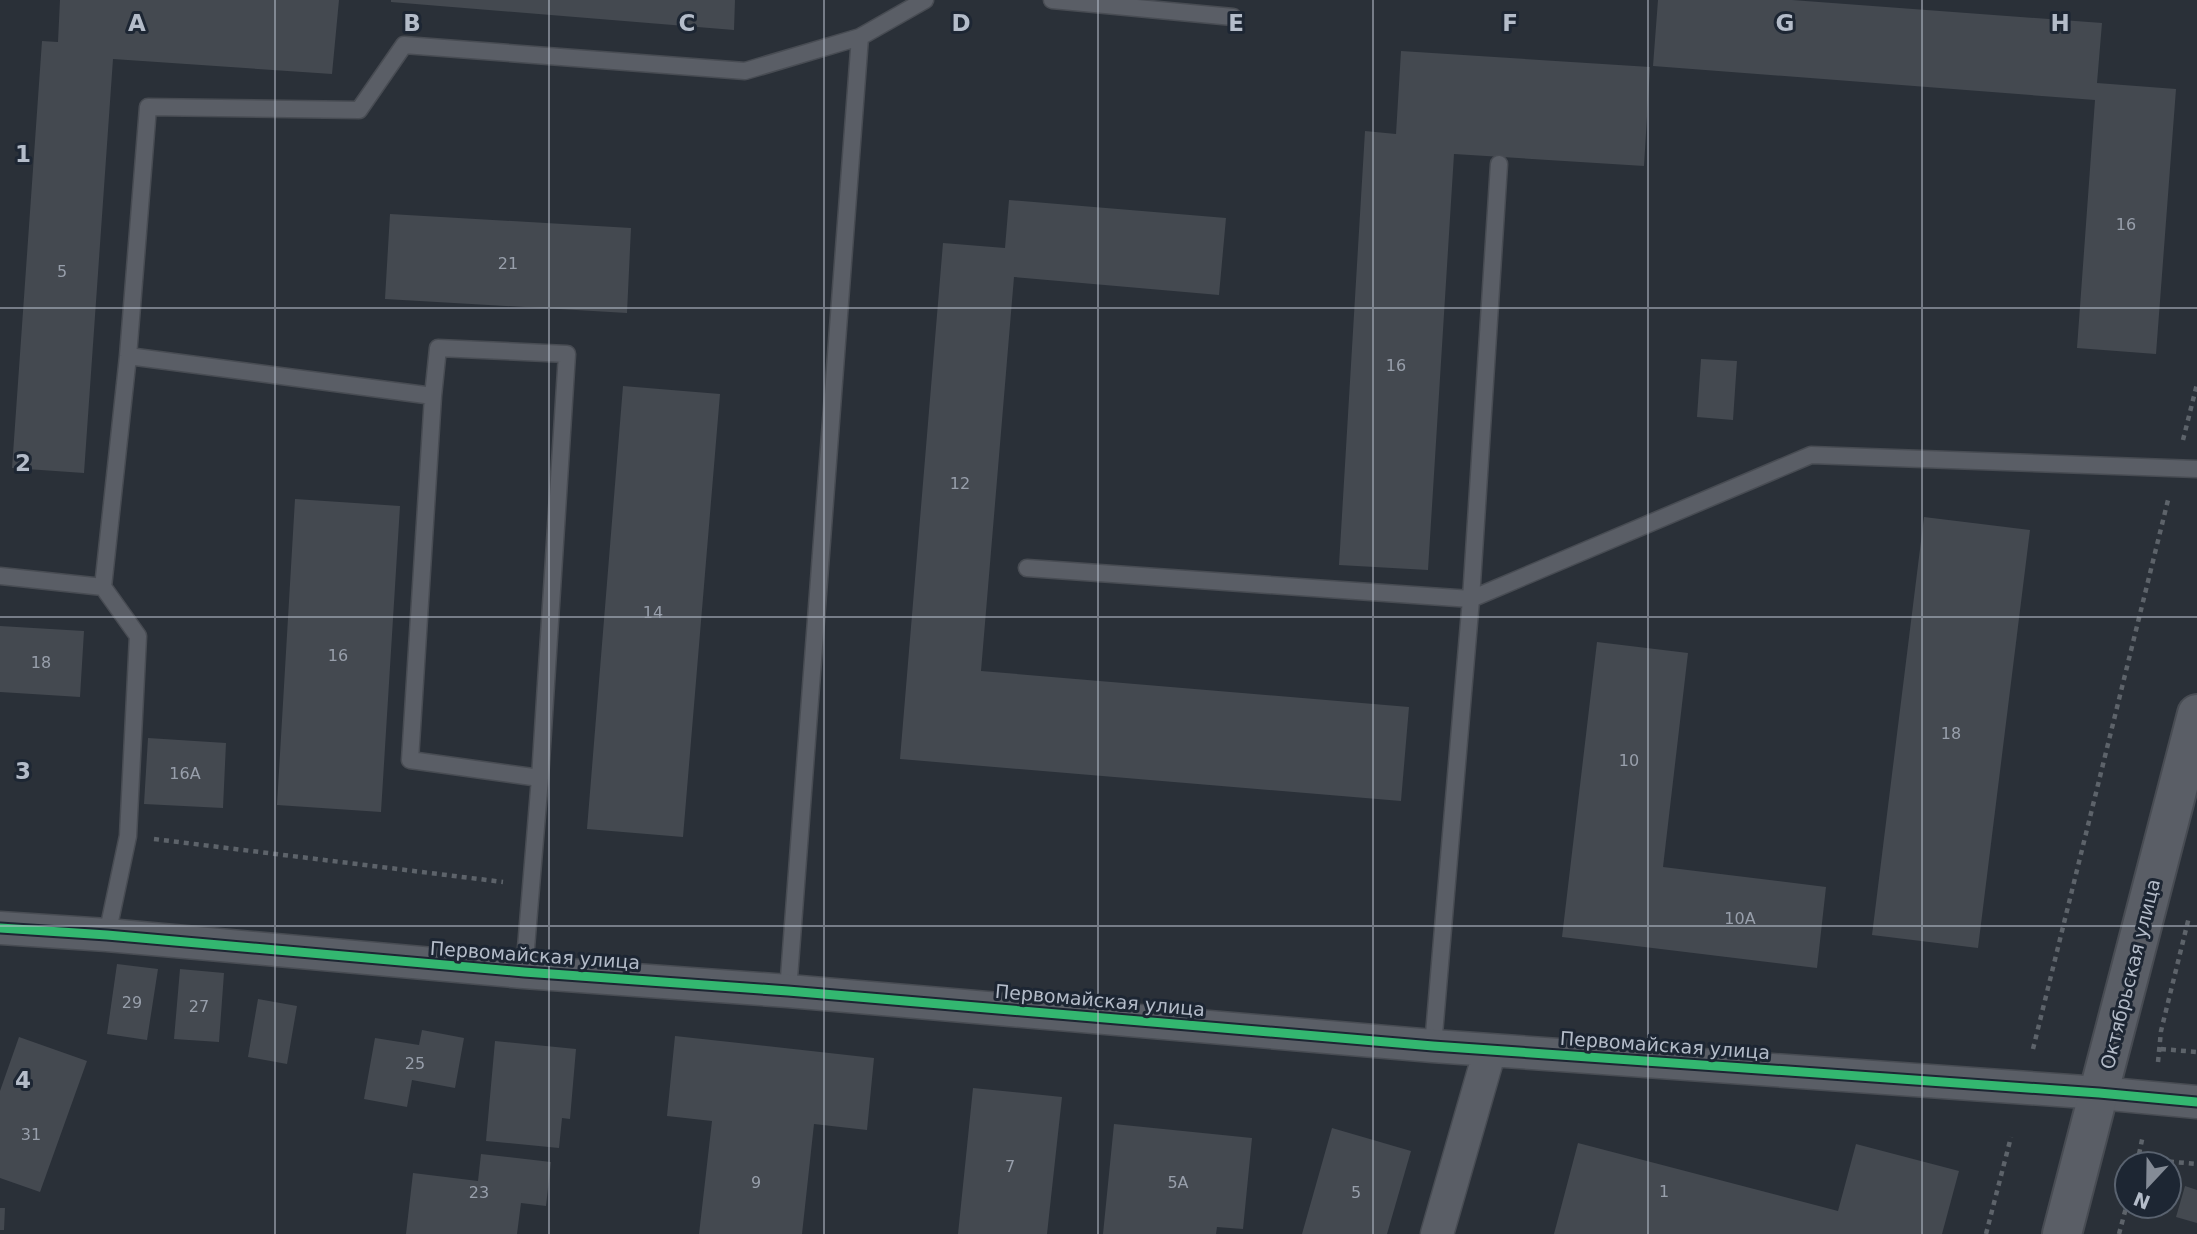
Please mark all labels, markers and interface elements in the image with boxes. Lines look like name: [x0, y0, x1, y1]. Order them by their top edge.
text: A: [128, 10, 146, 36]
text: B: [403, 10, 421, 36]
text: C: [679, 10, 695, 36]
text: D: [951, 10, 971, 36]
text: E: [1228, 10, 1244, 36]
text: F: [1502, 10, 1518, 36]
text: G: [1776, 10, 1794, 36]
text: H: [2050, 10, 2070, 36]
text: 1: [15, 141, 31, 167]
house number: 16: [2116, 215, 2136, 234]
house number: 21: [498, 254, 518, 273]
house number: 5: [57, 262, 67, 281]
house number: 16: [1386, 356, 1406, 375]
text: 2: [15, 450, 31, 476]
house number: 12: [950, 474, 970, 493]
house number: 14: [643, 603, 663, 622]
house number: 16: [328, 646, 348, 665]
house number: 18: [31, 653, 51, 672]
house number: 18: [1941, 724, 1961, 743]
house number: 10: [1619, 751, 1639, 770]
text: 3: [15, 758, 31, 784]
house number: 16А: [169, 764, 201, 783]
street label: Октябрьская улица: [2096, 877, 2164, 1071]
house number: 10А: [1724, 909, 1756, 928]
street label: Первомайская улица: [429, 937, 641, 973]
street label: Первомайская улица: [994, 980, 1206, 1020]
house number: 29: [122, 993, 142, 1012]
house number: 27: [189, 997, 209, 1016]
street label: Первомайская улица: [1559, 1027, 1771, 1063]
house number: 25: [405, 1054, 425, 1073]
text: 4: [15, 1067, 31, 1093]
house number: 31: [21, 1125, 41, 1144]
north arrow: [2113, 1150, 2183, 1220]
house number: 7: [1005, 1157, 1015, 1176]
house number: 9: [751, 1173, 761, 1192]
house number: 5А: [1167, 1173, 1189, 1192]
house number: 1: [1659, 1182, 1669, 1201]
house number: 23: [469, 1183, 489, 1202]
house number: 5: [1351, 1183, 1361, 1202]
text: N: [2130, 1188, 2153, 1214]

